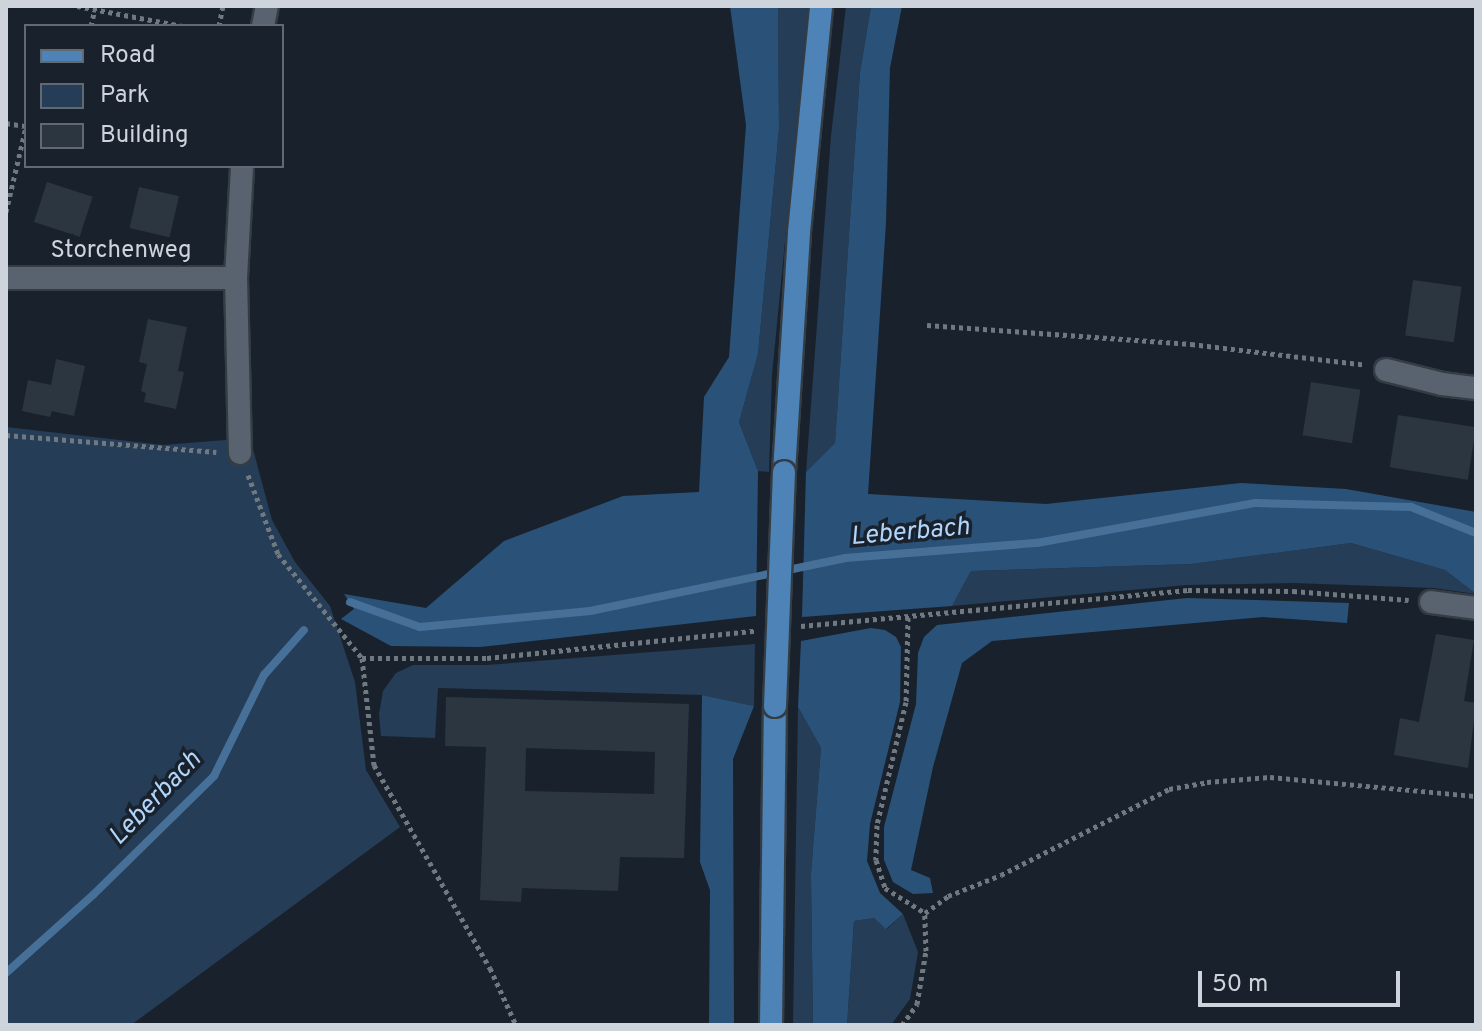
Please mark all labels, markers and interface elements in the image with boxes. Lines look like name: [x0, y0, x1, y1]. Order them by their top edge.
legend: [24, 24, 284, 168]
text: Road: [100, 41, 156, 71]
text: Park: [100, 81, 150, 111]
text: Building: [100, 121, 189, 151]
street label: Storchenweg: [50, 238, 192, 266]
water label: Leberbach: [849, 512, 971, 554]
water label: Leberbach: [103, 745, 209, 853]
scale bar: [1202, 955, 1404, 1005]
text: 50 m: [1212, 970, 1268, 1000]

